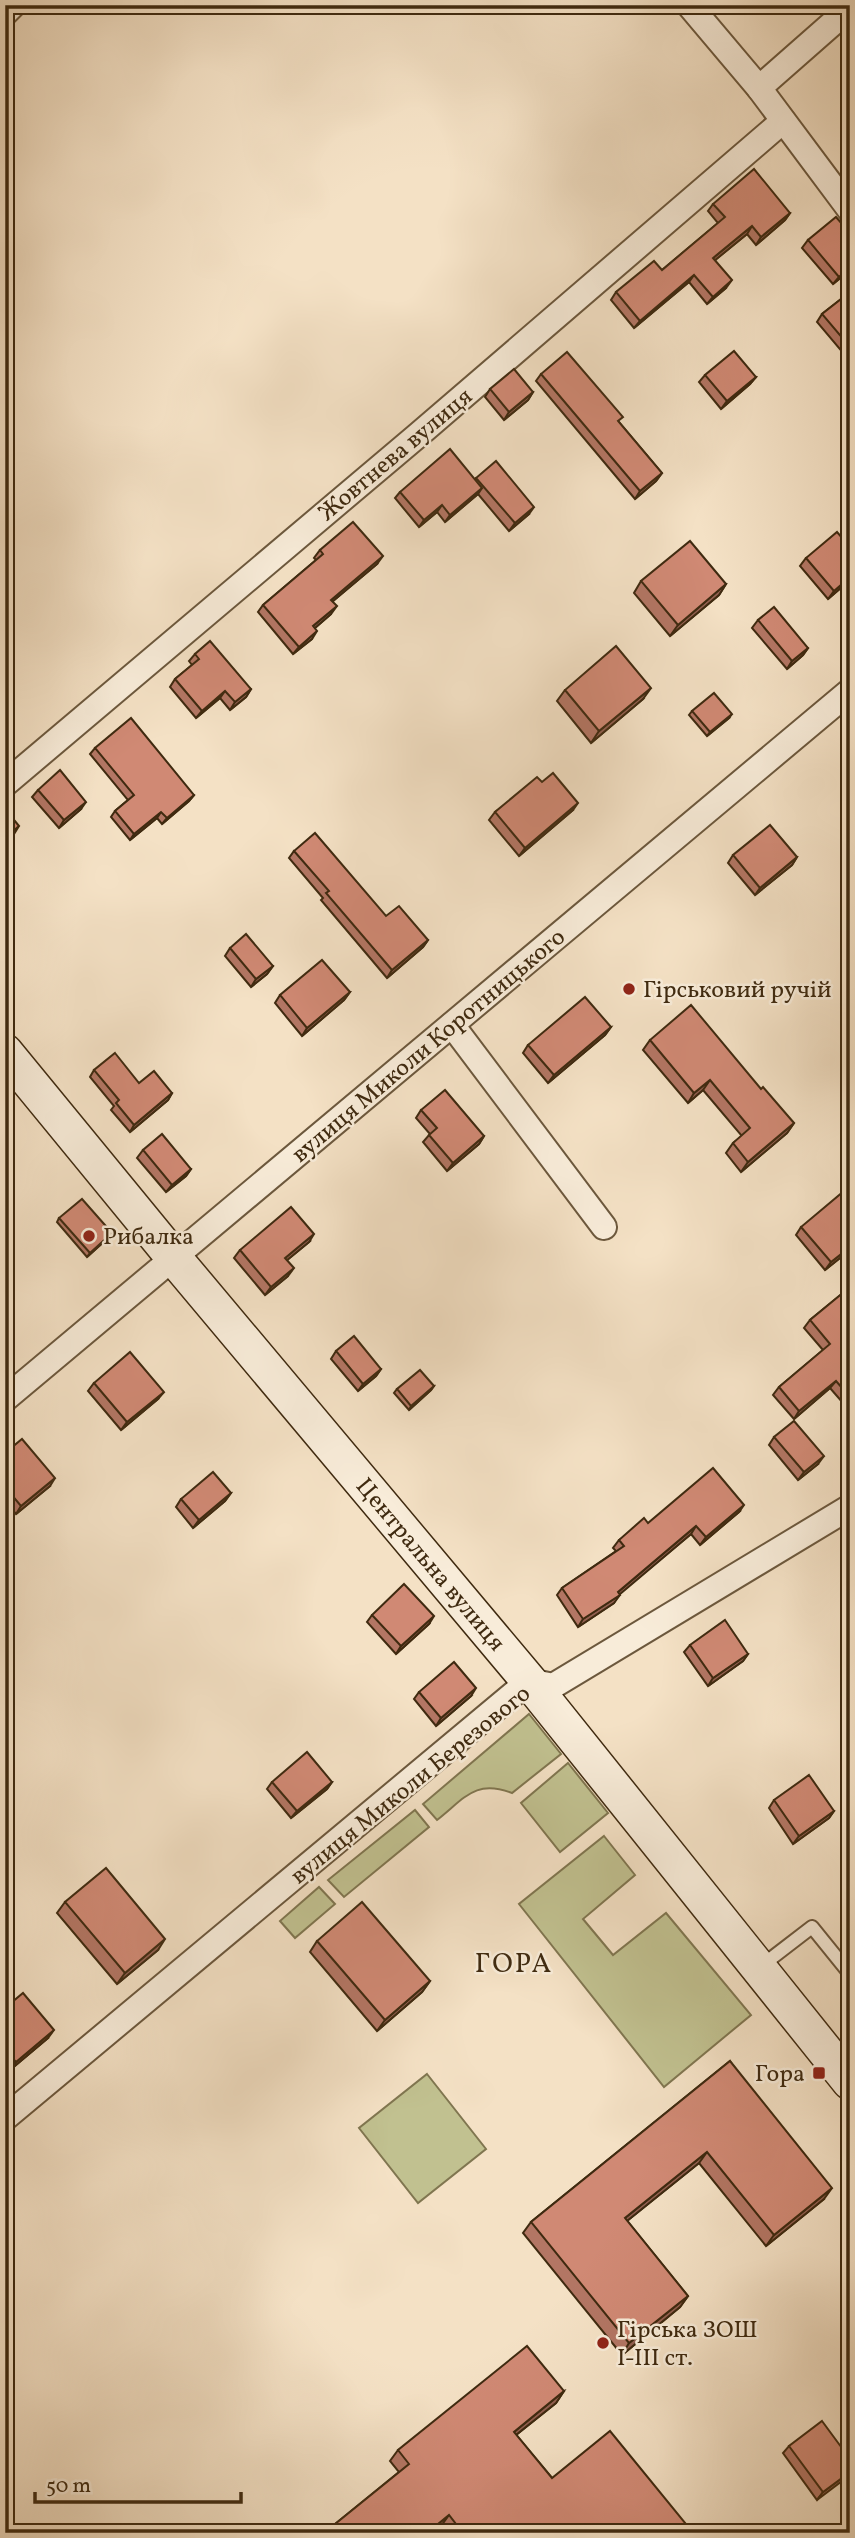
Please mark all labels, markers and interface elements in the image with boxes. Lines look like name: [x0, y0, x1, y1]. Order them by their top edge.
street label: Жовтнева вулиця: [312, 381, 481, 530]
street label: вулиця Миколи Коротницького: [285, 921, 574, 1172]
place label: Гірськовий ручій: [643, 974, 832, 1008]
marker: Гірськовий ручій: [621, 981, 637, 997]
place label: Рибалка: [103, 1221, 194, 1255]
marker: Рибалка: [81, 1228, 97, 1244]
street label: Центральна вулиця: [347, 1471, 512, 1659]
street label: вулиця Миколи Березового: [284, 1678, 539, 1893]
district label: ГОРА: [475, 1945, 553, 1984]
place label: Гора: [755, 2058, 805, 2092]
marker: Гора: [811, 2065, 827, 2081]
place label: Гірська ЗОШ І-ІІІ ст.: [617, 2314, 758, 2376]
marker: Гірська ЗОШ І-ІІІ ст.: [595, 2335, 611, 2351]
scale bar: [35, 2461, 242, 2505]
text: 50 m: [46, 2472, 91, 2501]

